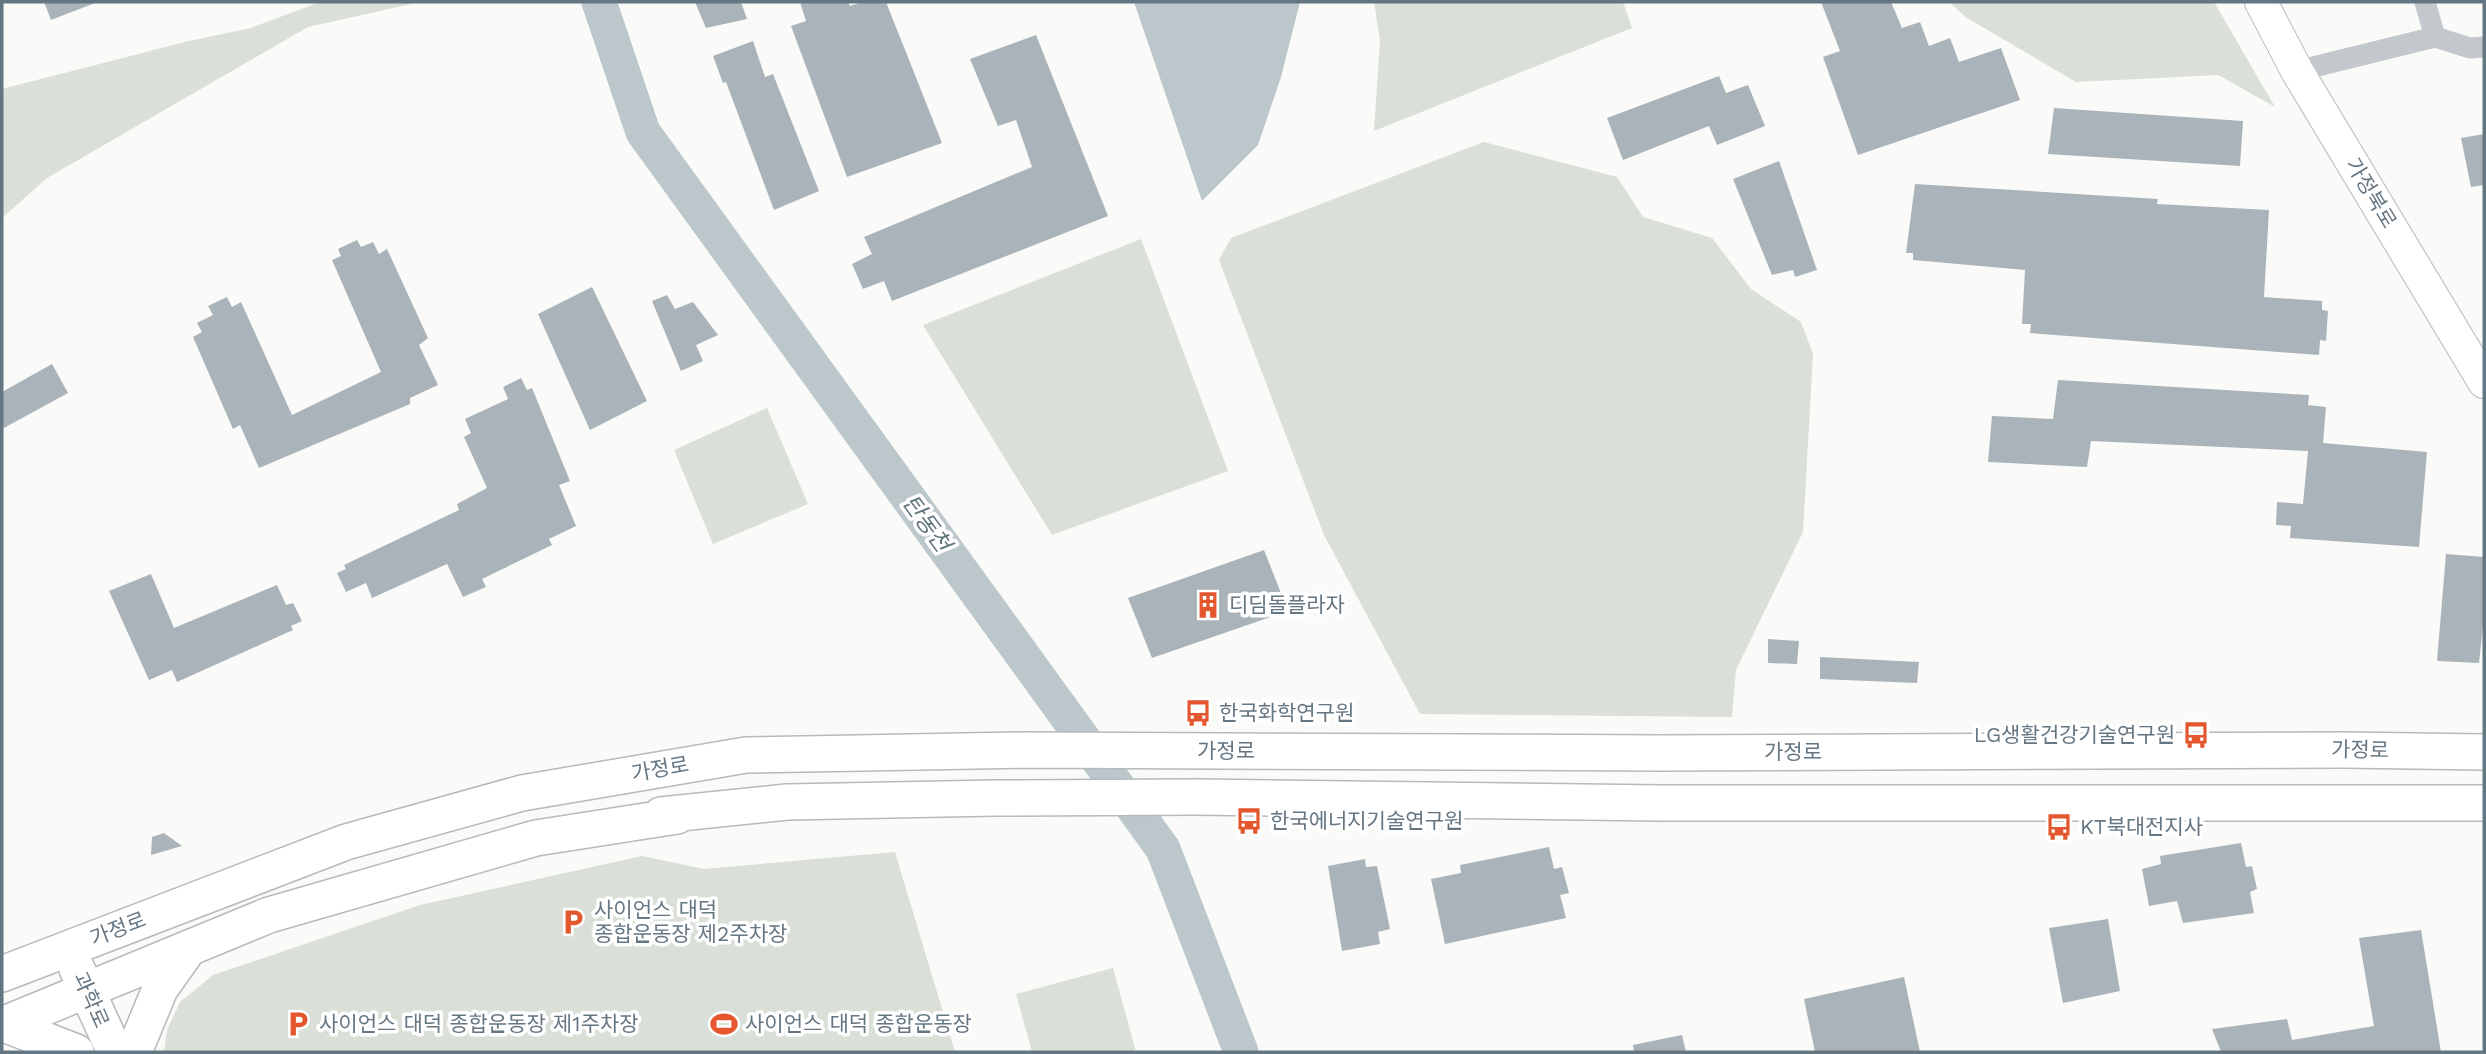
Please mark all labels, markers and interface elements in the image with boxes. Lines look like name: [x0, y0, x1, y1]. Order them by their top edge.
street label: 가정북로: [2341, 153, 2402, 232]
water label: 탄동천: [897, 490, 958, 559]
building icon: 디딤돌플라자: [1193, 590, 1223, 620]
place label: 디딤돌플라자: [1229, 592, 1345, 617]
bus stop icon: 한국화학연구원: [1183, 698, 1213, 728]
place label: 한국화학연구원: [1219, 700, 1354, 725]
bus stop icon: LG생활건강기술연구원: [2181, 720, 2211, 750]
place label: LG생활건강기술연구원: [1974, 722, 2175, 747]
street label: 가정로: [2331, 736, 2389, 763]
street label: 가정로: [1197, 738, 1255, 763]
street label: 가정로: [1764, 739, 1822, 764]
street label: 가정로: [629, 751, 691, 786]
bus stop icon: 한국에너지기술연구원: [1234, 806, 1264, 836]
place label: 한국에너지기술연구원: [1270, 808, 1463, 833]
bus stop icon: KT북대전지사: [2044, 812, 2074, 842]
place label: KT북대전지사: [2080, 814, 2203, 839]
place label: 사이언스 대덕 종합운동장 제2주차장: [594, 897, 787, 946]
street label: 가정로: [86, 906, 149, 951]
parking icon: 사이언스 대덕 종합운동장 제2주차장: [558, 907, 588, 937]
street label: 과학로: [68, 968, 115, 1031]
parking icon: 사이언스 대덕 종합운동장 제1주차장: [283, 1009, 313, 1039]
sports icon: 사이언스 대덕 종합운동장: [709, 1009, 739, 1039]
place label: 사이언스 대덕 종합운동장 제1주차장: [319, 1011, 638, 1036]
place label: 사이언스 대덕 종합운동장: [745, 1011, 972, 1036]

